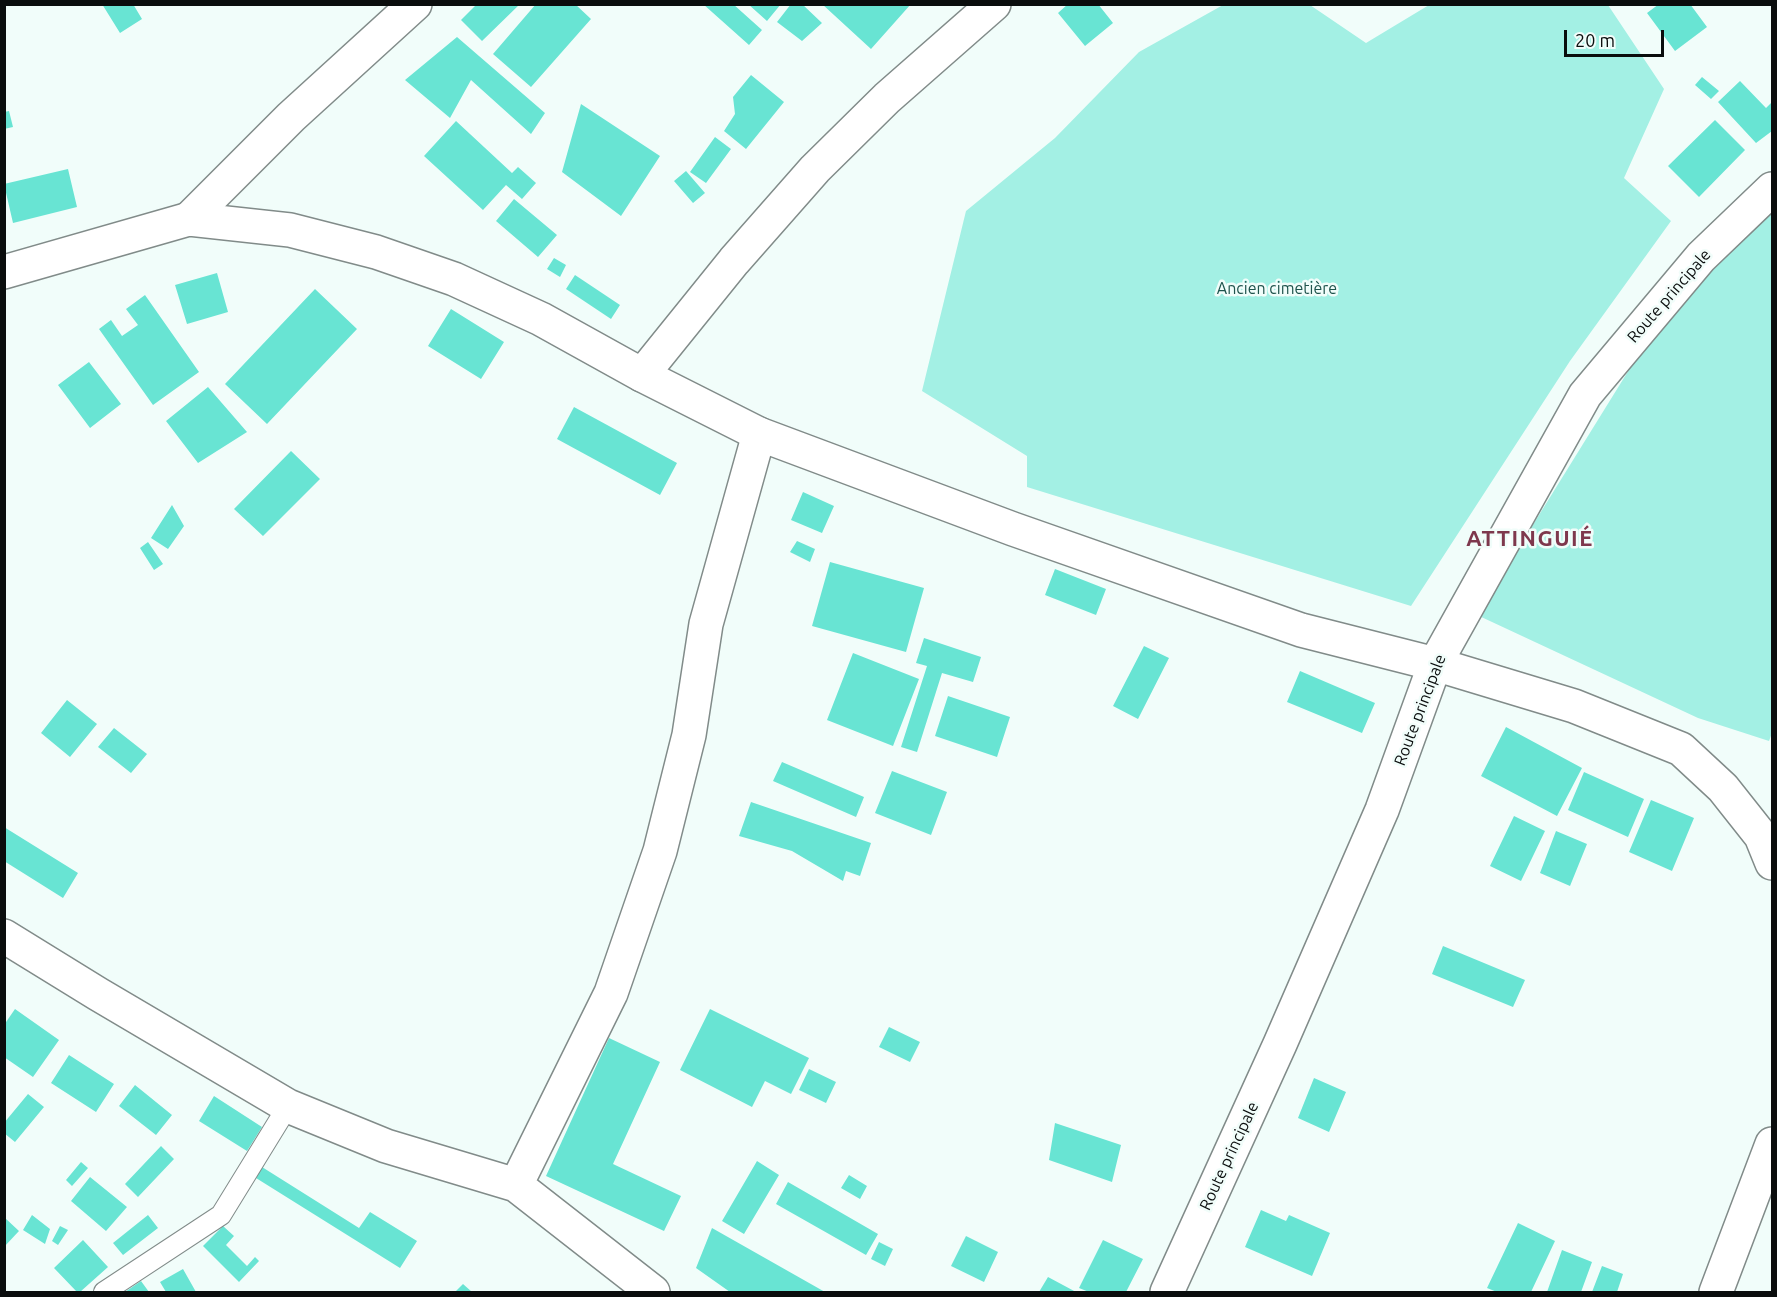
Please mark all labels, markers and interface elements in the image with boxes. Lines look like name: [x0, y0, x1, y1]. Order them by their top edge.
scale bar: [1567, 18, 1668, 56]
text: 20 m: [1575, 30, 1615, 50]
street label: Route principale: [1623, 245, 1715, 347]
park label: Ancien cimetière: [1217, 279, 1337, 299]
district label: ATTINGUIÉ: [1466, 526, 1594, 552]
street label: Route principale: [1390, 652, 1450, 768]
street label: Route principale: [1195, 1099, 1263, 1213]

